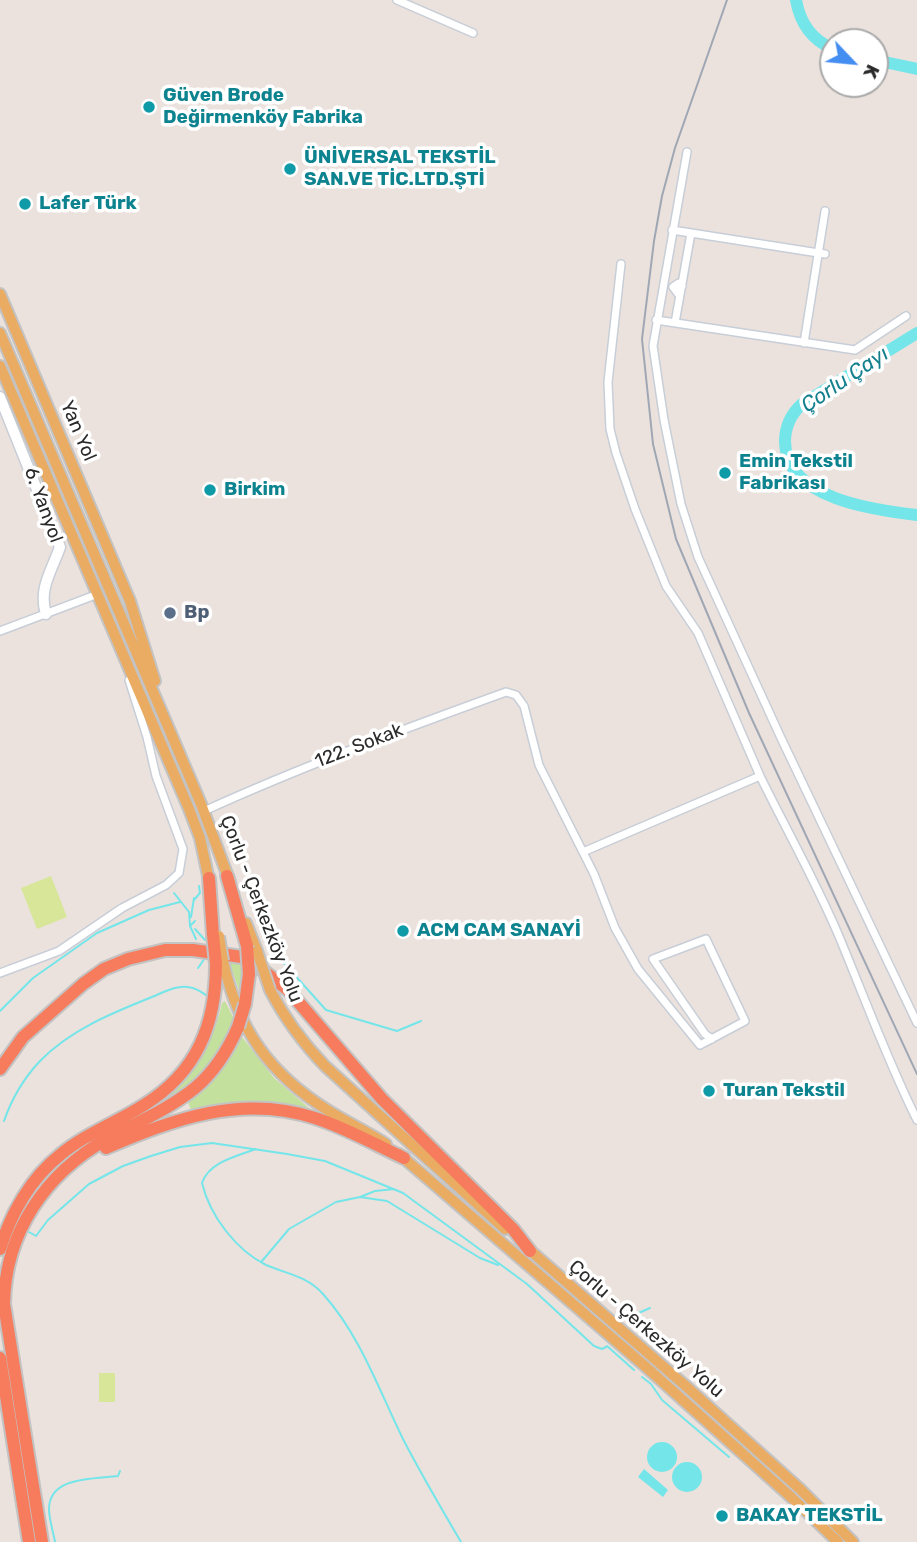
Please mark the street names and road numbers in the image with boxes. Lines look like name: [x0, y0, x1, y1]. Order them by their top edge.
street label: Yan Yol: [55, 397, 101, 465]
street label: 6. Yanyol: [19, 464, 67, 546]
street label: 122. Sokak: [312, 719, 406, 773]
street label: Çorlu - Çerkezköy Yolu: [215, 812, 307, 1006]
street label: Çorlu - Çerkezköy Yolu: [564, 1255, 728, 1403]

